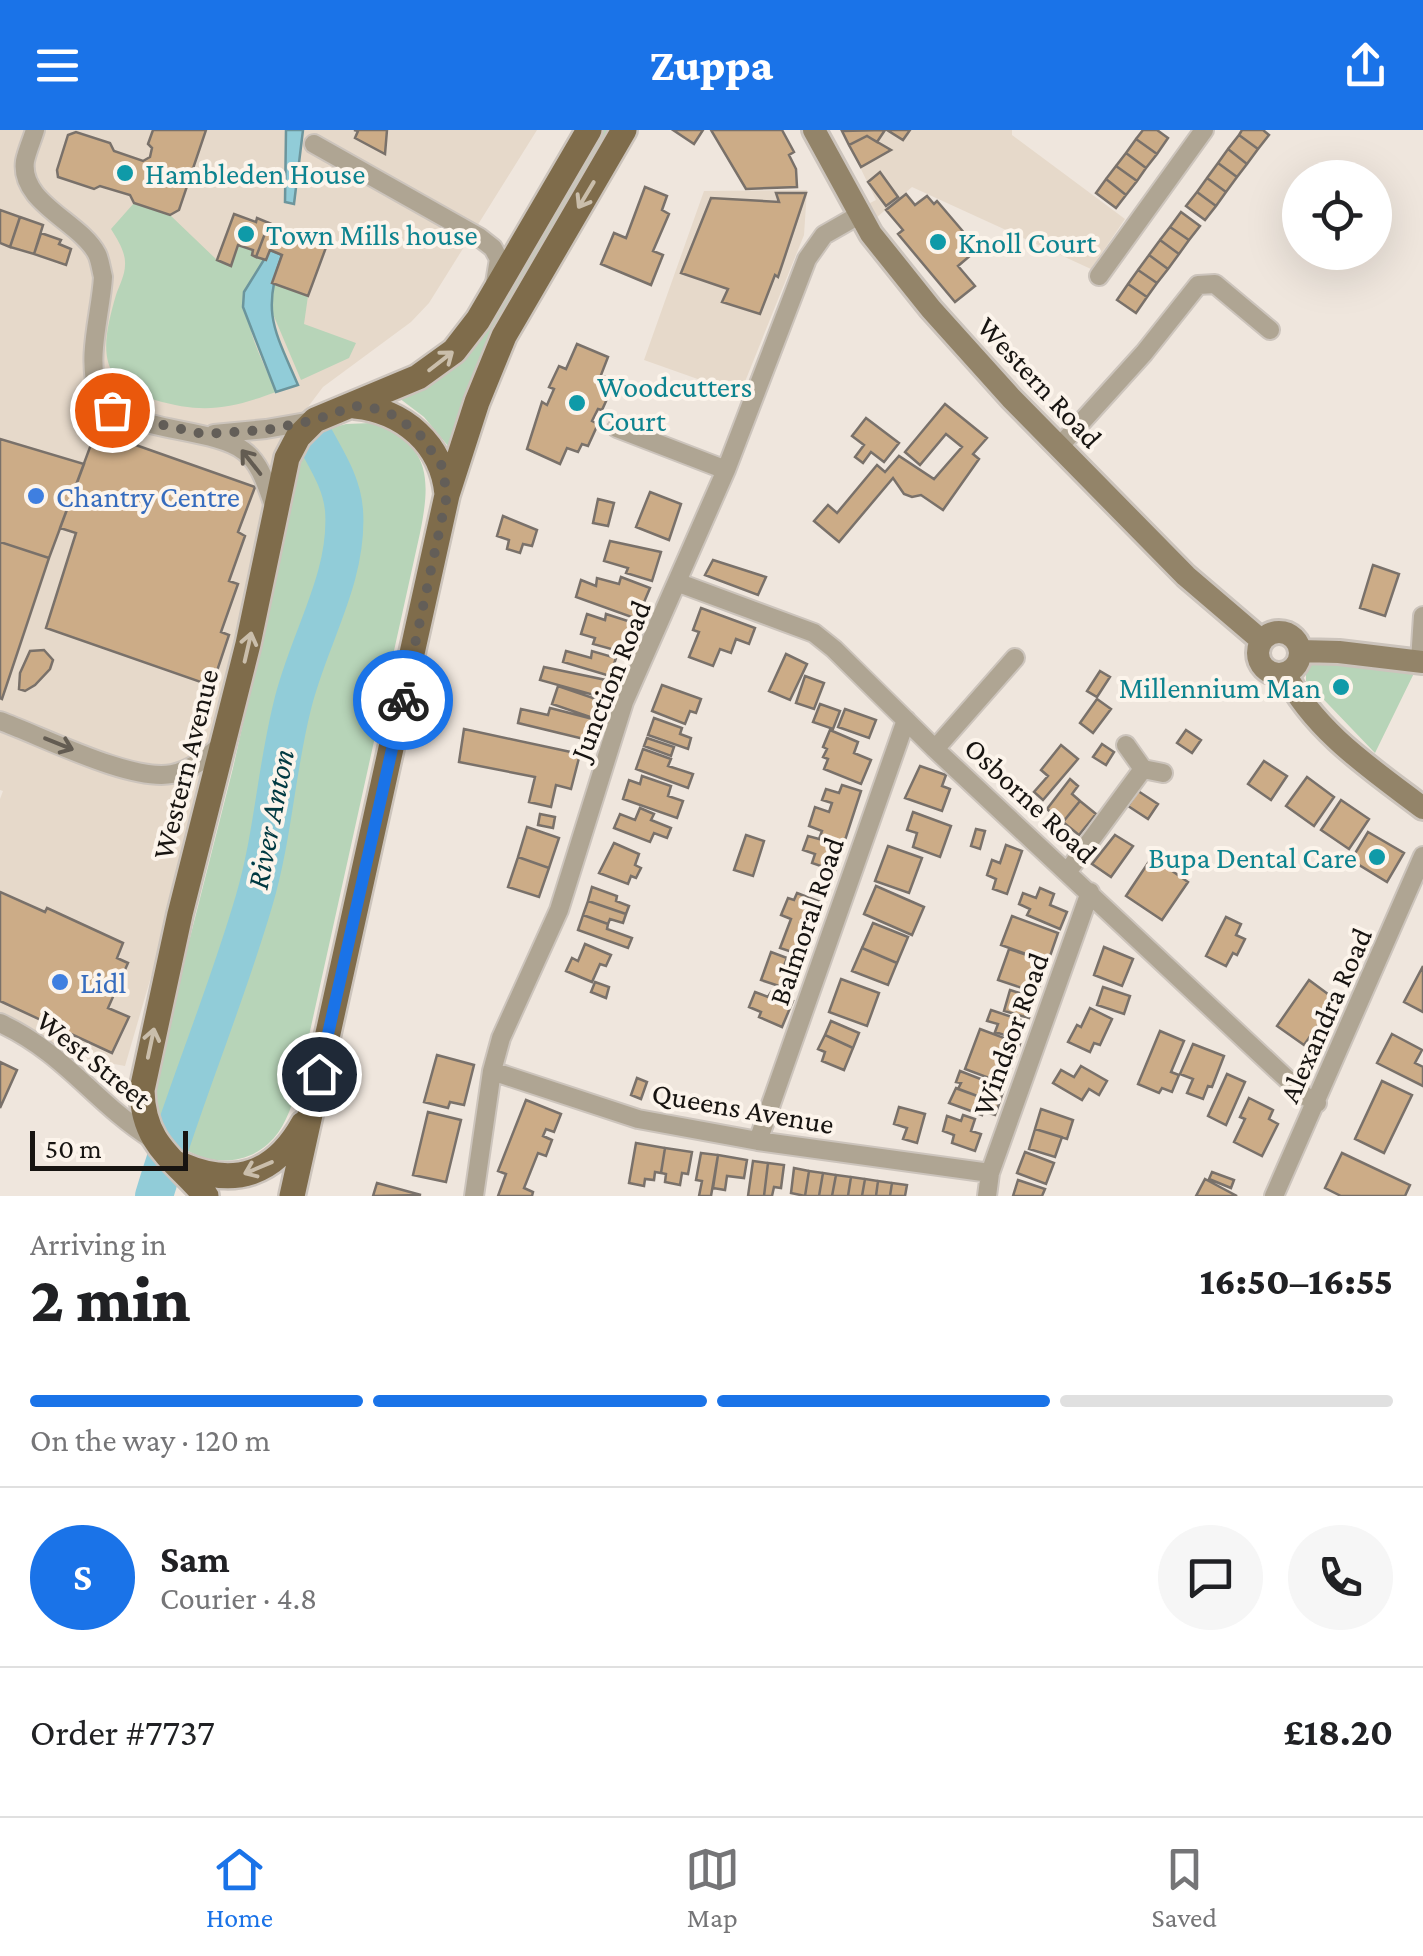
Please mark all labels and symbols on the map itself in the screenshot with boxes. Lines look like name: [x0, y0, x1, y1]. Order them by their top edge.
place label: Hambleden House: [145, 157, 365, 190]
marker: Hambleden House: [114, 162, 136, 184]
one-way arrow: [576, 180, 596, 209]
place label: Town Mills house: [266, 218, 478, 251]
marker: Town Mills house: [235, 223, 257, 245]
place label: Knoll Court: [958, 226, 1098, 259]
marker: Knoll Court: [927, 231, 949, 253]
street label: Western Road: [971, 310, 1109, 455]
one-way arrow: [427, 351, 454, 372]
pin: [70, 368, 155, 453]
place label: Woodcutters Court: [597, 370, 752, 437]
marker: Woodcutters Court: [566, 392, 588, 414]
one-way arrow: [240, 449, 262, 475]
place label: Chantry Centre: [56, 480, 240, 514]
marker: Chantry Centre: [25, 485, 47, 507]
street label: Junction Road: [562, 595, 657, 767]
one-way arrow: [239, 632, 258, 664]
courier: [353, 650, 453, 750]
street label: Western Avenue: [145, 665, 225, 863]
place label: Millennium Man: [1119, 671, 1321, 704]
marker: Millennium Man: [1330, 676, 1352, 698]
street label: Osborne Road: [958, 730, 1104, 870]
one-way arrow: [43, 736, 73, 754]
water label: River Anton: [239, 746, 301, 892]
street label: Balmoral Road: [762, 832, 850, 1009]
place label: Bupa Dental Care: [1148, 841, 1357, 875]
marker: Bupa Dental Care: [1366, 846, 1388, 868]
street label: Alexandra Road: [1272, 922, 1378, 1108]
street label: Windsor Road: [965, 948, 1055, 1120]
place label: Lidl: [80, 966, 127, 999]
marker: Lidl: [49, 971, 71, 993]
street label: West Street: [30, 1003, 158, 1116]
one-way arrow: [143, 1028, 161, 1060]
pin: [277, 1032, 362, 1117]
street label: Queens Avenue: [649, 1076, 837, 1140]
scale bar: [30, 1126, 188, 1170]
one-way arrow: [243, 1160, 274, 1178]

